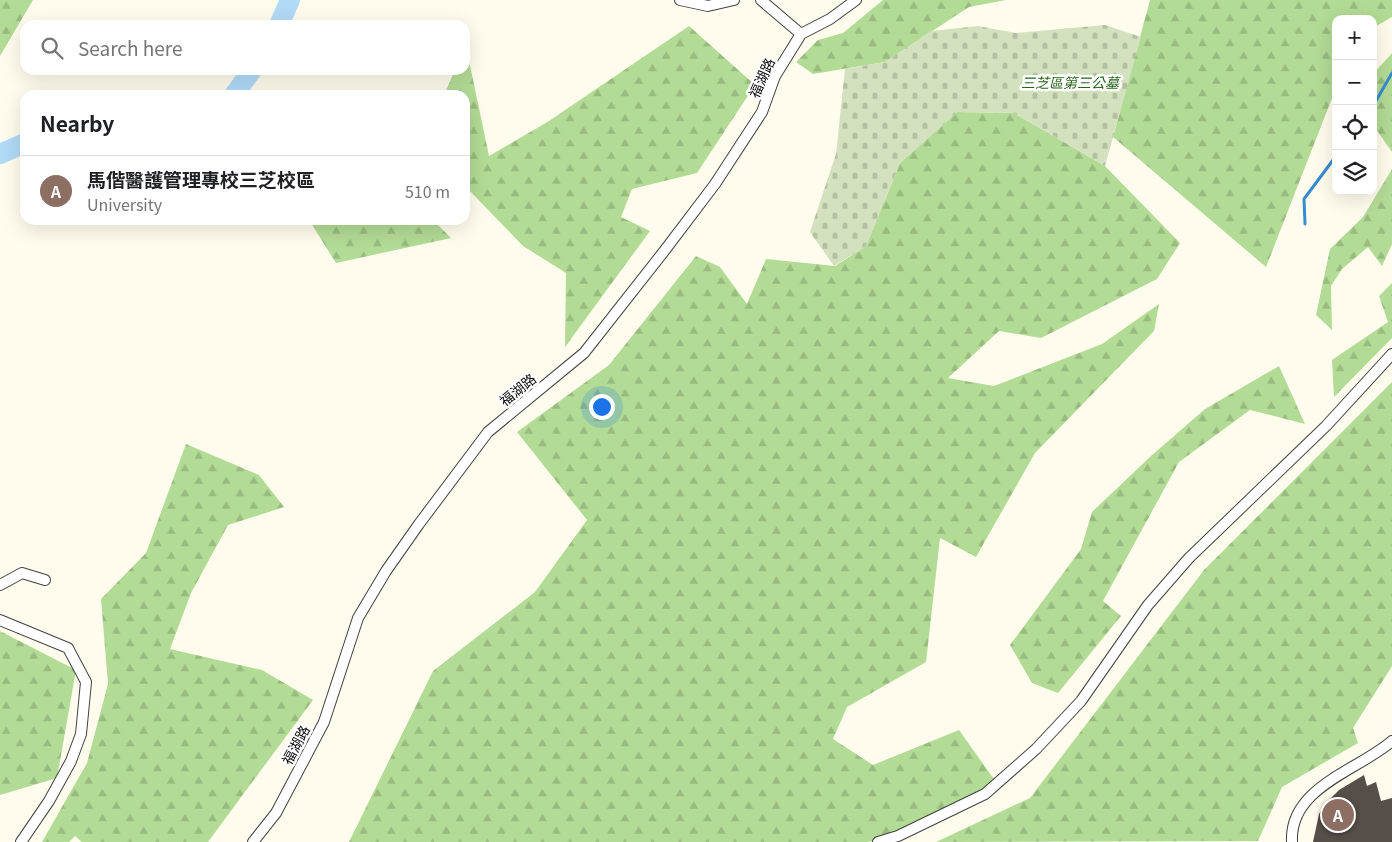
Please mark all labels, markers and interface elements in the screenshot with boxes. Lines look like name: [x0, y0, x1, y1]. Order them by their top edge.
map controls: [1332, 15, 1377, 195]
button: +: [1332, 15, 1377, 60]
search box: [20, 20, 470, 75]
icon: search: [38, 34, 66, 62]
text: Search here: [78, 34, 182, 61]
street label: 福湖路: [743, 54, 779, 101]
button: −: [1332, 60, 1377, 105]
park label: 三芝區第三公墓: [1021, 72, 1121, 92]
button: locate: [1332, 105, 1377, 150]
text: Nearby: [40, 108, 114, 138]
button: layers: [1332, 150, 1377, 195]
text: 馬偕醫護管理專校三芝校區: [87, 165, 315, 192]
text: A: [51, 179, 61, 203]
text: 510 m: [405, 179, 450, 203]
text: University: [87, 192, 162, 216]
street label: 福湖路: [495, 368, 540, 410]
your location: [589, 394, 615, 420]
street label: 福湖路: [276, 721, 314, 768]
pin: A: [1322, 796, 1354, 834]

